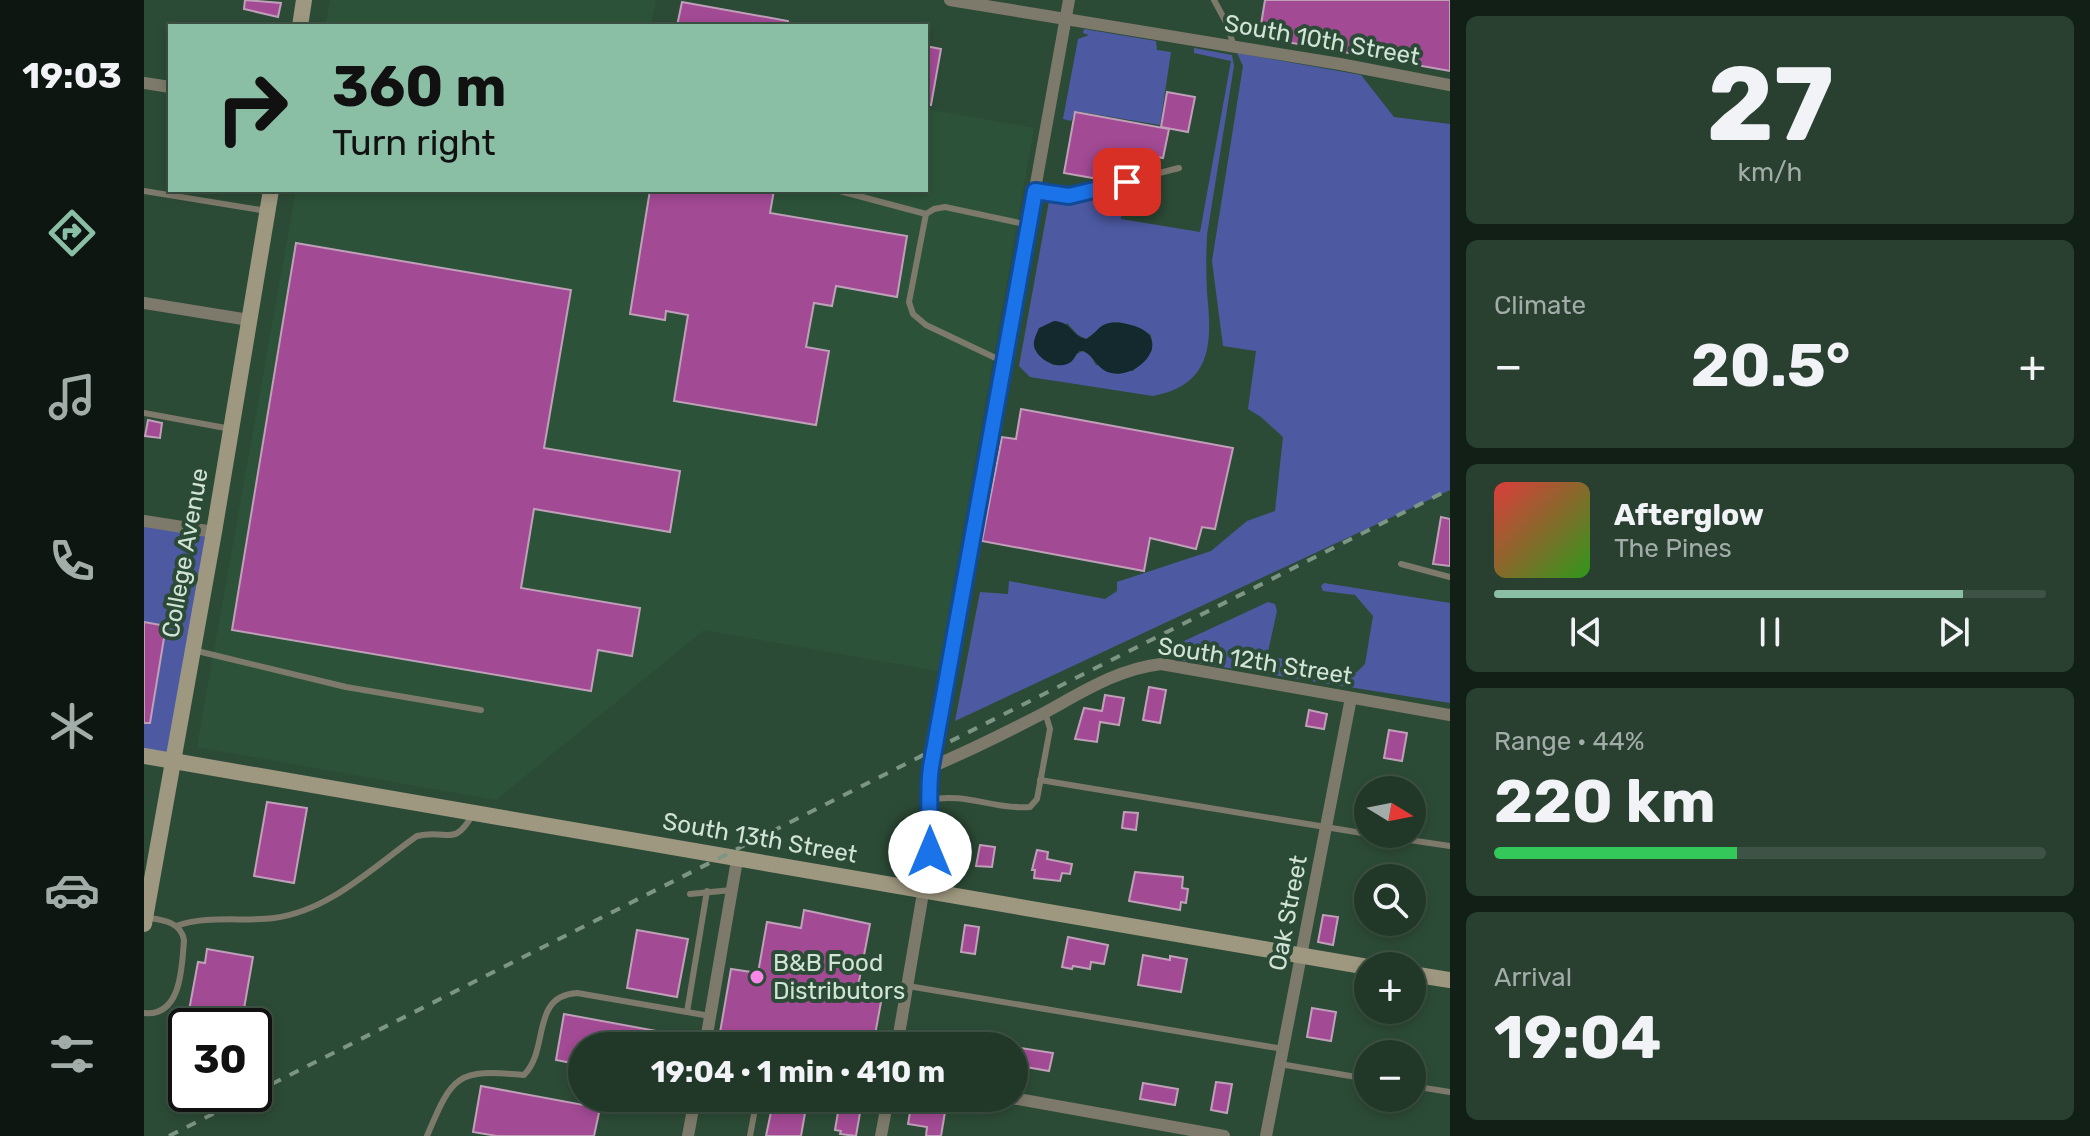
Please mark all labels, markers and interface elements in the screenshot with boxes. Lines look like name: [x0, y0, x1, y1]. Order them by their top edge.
street label: South 10th Street: [1222, 9, 1422, 71]
text: 27: [1706, 43, 1834, 166]
text: 19:03: [22, 54, 122, 97]
text: 360 m: [332, 54, 507, 120]
icon: right: [200, 56, 304, 160]
text: Turn right: [332, 121, 496, 164]
pin: [1093, 148, 1161, 216]
text: km/h: [1738, 157, 1802, 188]
icon: arrive: [1105, 160, 1149, 204]
icon: directions: [44, 205, 100, 261]
text: Climate: [1494, 290, 1586, 321]
text: 20.5°: [1691, 330, 1851, 401]
text: −: [1494, 340, 1523, 392]
text: +: [2019, 340, 2046, 392]
icon: music: [44, 369, 100, 425]
street label: College Avenue: [156, 466, 214, 640]
text: Afterglow: [1614, 497, 1764, 533]
icon: phone: [44, 533, 100, 589]
text: The Pines: [1614, 533, 1732, 564]
icon: previous: [1564, 610, 1608, 654]
icon: pause: [1748, 610, 1792, 654]
icon: next: [1932, 610, 1976, 654]
street label: South 12th Street: [1156, 632, 1354, 690]
icon: climate: [44, 698, 100, 754]
text: Range · 44%: [1494, 726, 1645, 757]
text: 220 km: [1494, 766, 1716, 837]
north arrow: [1354, 776, 1426, 848]
map controls: [1354, 776, 1426, 1112]
street label: South 13th Street: [661, 807, 859, 869]
position arrow: [888, 810, 972, 894]
street label: Oak Street: [1263, 853, 1313, 973]
icon: car: [44, 862, 100, 918]
button: search: [1354, 864, 1426, 936]
place label: B&B Food Distributors: [773, 949, 905, 1005]
button: +: [1354, 952, 1426, 1024]
text: Arrival: [1494, 962, 1572, 993]
marker: B&B Food Distributors: [748, 968, 766, 986]
text: 19:04: [1494, 1002, 1662, 1073]
speed limit sign: 30: [168, 1008, 272, 1112]
icon: filters: [44, 1026, 100, 1082]
button: −: [1354, 1040, 1426, 1112]
text: 19:04 · 1 min · 410 m: [651, 1054, 945, 1090]

